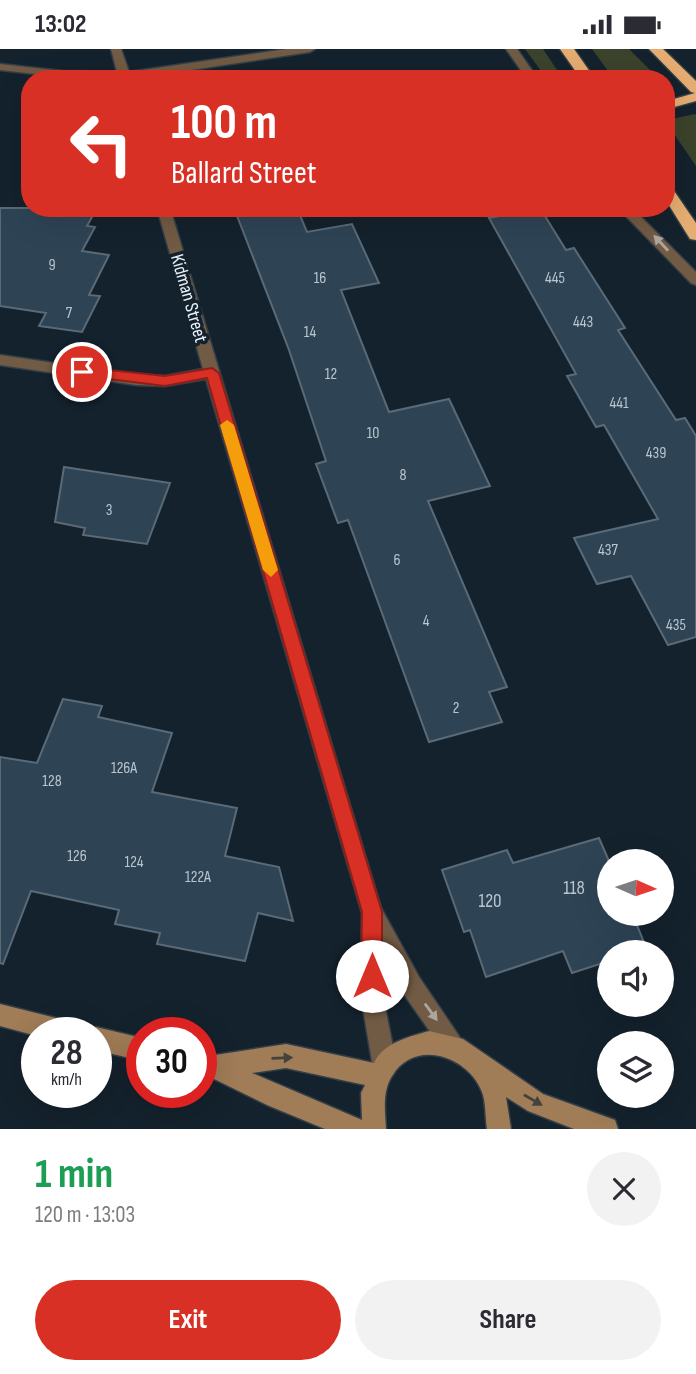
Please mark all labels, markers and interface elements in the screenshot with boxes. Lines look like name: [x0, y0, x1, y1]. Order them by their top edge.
text: 13:02: [35, 9, 86, 40]
text: 100 m: [171, 94, 277, 153]
icon: left: [56, 98, 147, 189]
text: Ballard Street: [171, 154, 317, 193]
one-way arrow: [654, 235, 670, 252]
street label: Kidman Street: [165, 252, 212, 345]
house number: 9: [48, 256, 56, 275]
house number: 16: [314, 269, 326, 288]
house number: 445: [545, 269, 565, 288]
house number: 7: [66, 304, 73, 323]
house number: 443: [573, 313, 593, 332]
house number: 14: [304, 323, 316, 342]
pin: [52, 342, 112, 402]
icon: arrive: [63, 353, 101, 391]
house number: 12: [325, 365, 337, 384]
house number: 441: [609, 394, 629, 413]
house number: 10: [367, 424, 379, 443]
house number: 439: [646, 444, 666, 463]
house number: 8: [399, 466, 407, 485]
house number: 3: [106, 501, 112, 520]
house number: 437: [598, 541, 619, 560]
house number: 6: [393, 551, 401, 570]
house number: 4: [423, 612, 430, 631]
house number: 435: [666, 616, 686, 635]
house number: 2: [453, 699, 459, 718]
house number: 126A: [111, 759, 137, 778]
house number: 128: [42, 772, 62, 791]
house number: 126: [67, 847, 87, 866]
north arrow: [597, 849, 674, 926]
map controls: [597, 849, 674, 1108]
house number: 124: [125, 853, 144, 872]
house number: 122A: [185, 868, 211, 887]
house number: 118: [563, 877, 585, 900]
house number: 120: [478, 890, 502, 913]
position arrow: [335, 939, 409, 1013]
button: sound: [597, 940, 674, 1017]
one-way arrow: [424, 1003, 438, 1021]
speed limit sign: 30: [126, 1017, 217, 1108]
button: layers: [597, 1031, 674, 1108]
text: 28: [51, 1032, 82, 1075]
one-way arrow: [271, 1052, 293, 1063]
text: km/h: [51, 1069, 82, 1090]
one-way arrow: [524, 1094, 543, 1106]
text: 1 min: [35, 1149, 113, 1200]
button: close: [587, 1152, 661, 1226]
text: 120 m · 13:03: [35, 1201, 135, 1229]
button: Exit: [35, 1280, 341, 1360]
button: Share: [355, 1280, 661, 1360]

